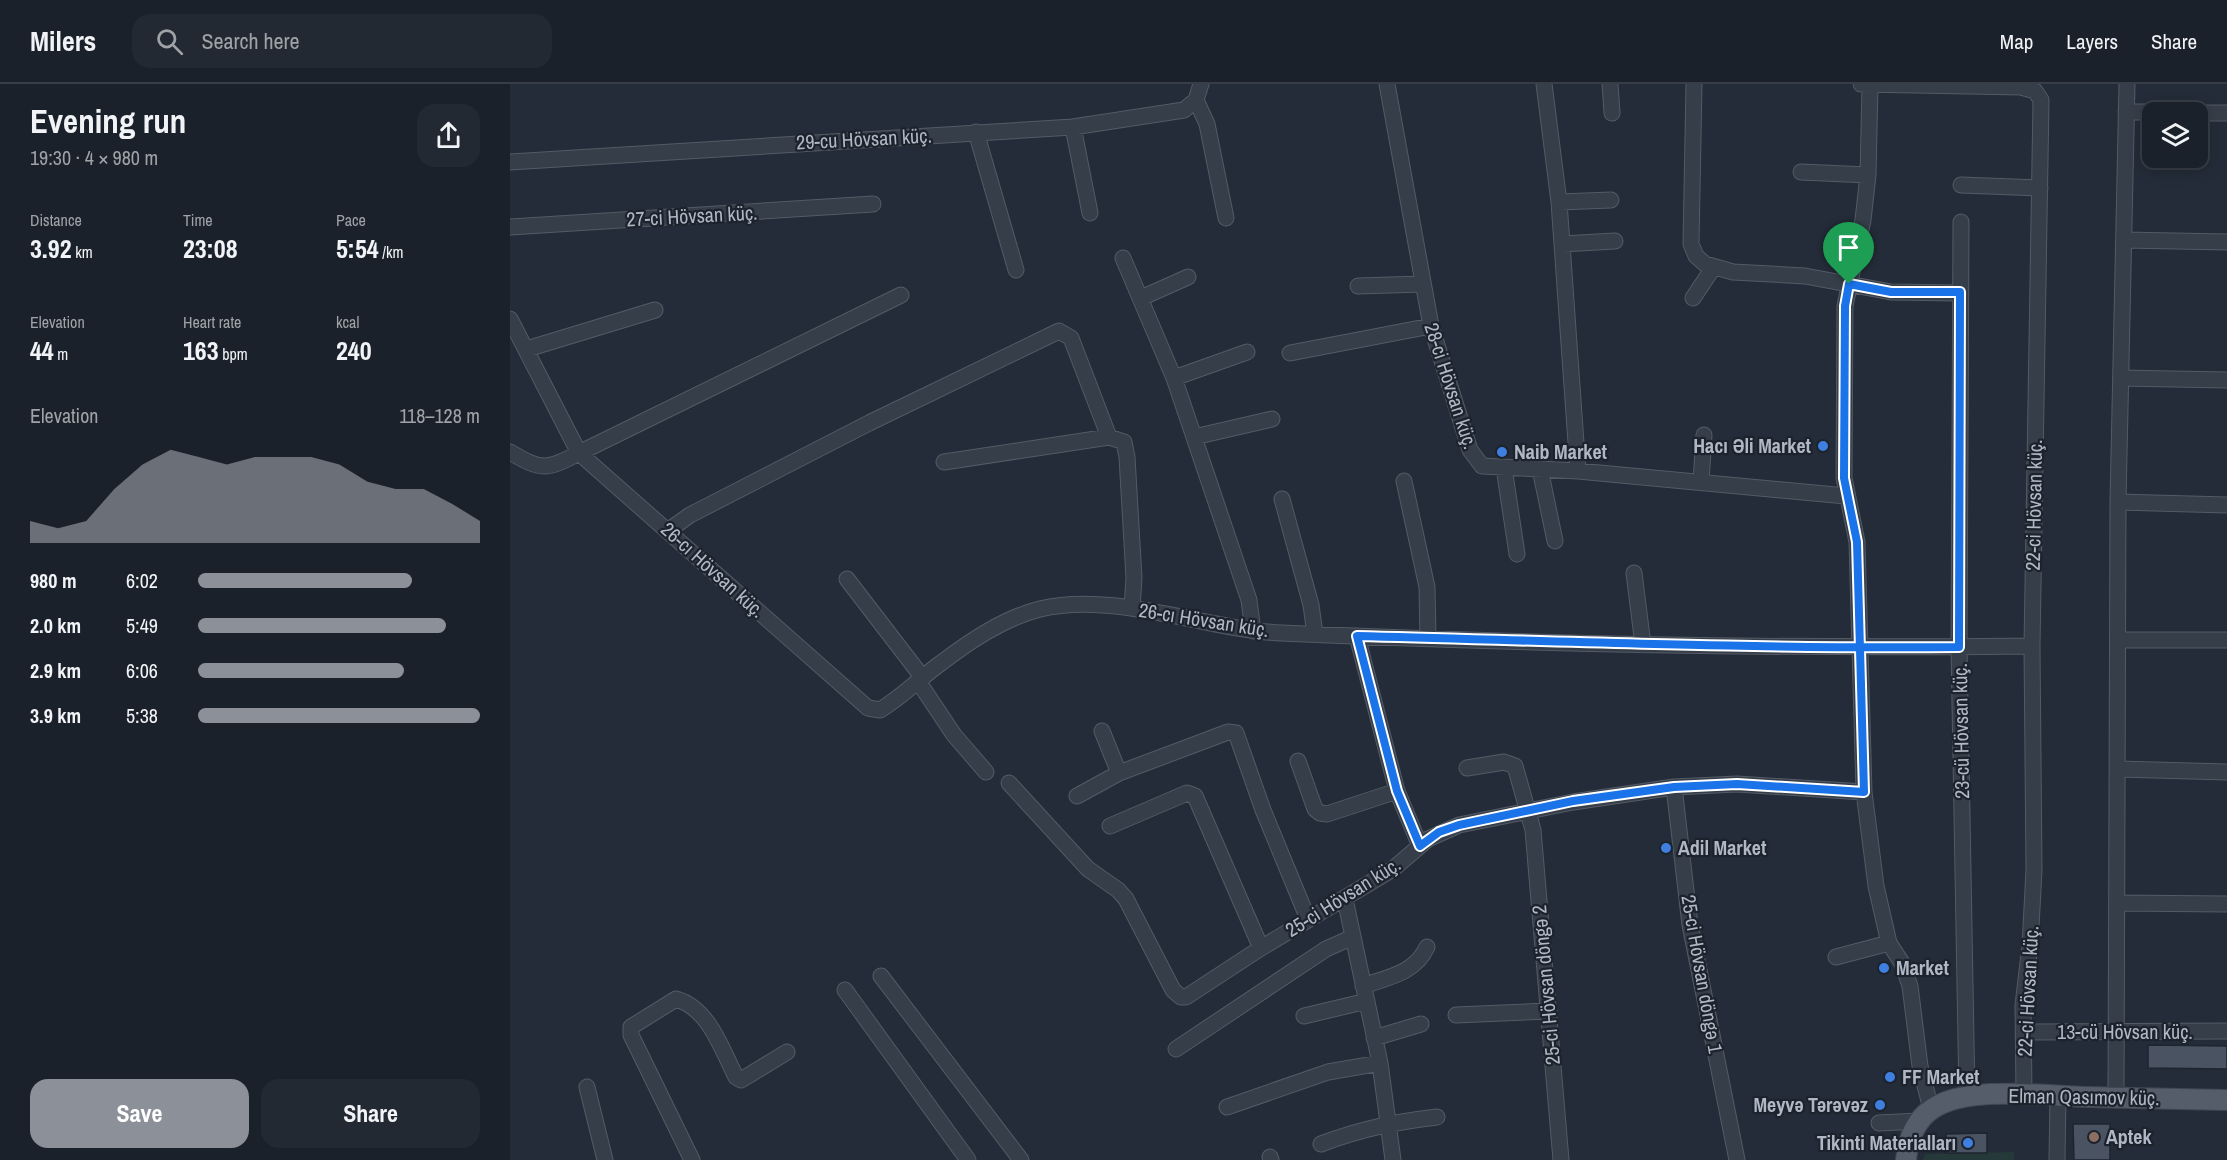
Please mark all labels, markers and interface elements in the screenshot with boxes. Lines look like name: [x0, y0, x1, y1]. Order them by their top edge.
search box: [132, 14, 552, 68]
text: Milers: [30, 22, 96, 60]
icon: search: [153, 25, 186, 58]
text: Search here: [201, 26, 300, 56]
text: Map: [2000, 27, 2033, 56]
text: Layers: [2066, 27, 2118, 56]
text: Share: [2151, 27, 2197, 56]
text: Evening run: [30, 99, 186, 143]
map controls: [2142, 102, 2208, 168]
button: layers: [2142, 102, 2208, 168]
button: share: [417, 104, 480, 167]
street label: 29-cu Hövsan küç.: [795, 121, 933, 156]
text: 19:30 · 4 × 980 m: [30, 144, 158, 171]
street label: 27-ci Hövsan küç.: [626, 199, 758, 232]
text: Distance: [30, 209, 82, 231]
text: Time: [183, 209, 213, 231]
text: Pace: [336, 209, 366, 231]
pin: [1823, 222, 1874, 284]
text: 3.92: [30, 231, 72, 266]
text: 23:08: [183, 231, 238, 266]
text: 5:54: [336, 231, 379, 266]
icon: arrive: [1832, 231, 1865, 264]
text: km: [72, 241, 93, 263]
text: /km: [379, 241, 403, 263]
text: Elevation: [30, 311, 85, 333]
text: Heart rate: [183, 311, 241, 333]
text: kcal: [336, 311, 359, 333]
street label: 28-ci Hövsan küç.: [1418, 319, 1485, 452]
text: 44: [30, 333, 54, 368]
text: 163: [183, 333, 219, 368]
text: 240: [336, 333, 372, 368]
text: m: [54, 343, 68, 365]
text: bpm: [219, 343, 248, 365]
text: Elevation: [30, 402, 98, 429]
text: 118–128 m: [399, 402, 480, 429]
place label: Hacı Əli Market: [1693, 432, 1812, 459]
place label: Naib Market: [1514, 438, 1608, 465]
marker: Hacı Əli Market: [1816, 439, 1830, 453]
street label: 22-ci Hövsan küç.: [2019, 439, 2048, 571]
marker: Naib Market: [1495, 445, 1509, 459]
street label: 26-cı Hövsan küç.: [656, 516, 771, 624]
text: 980 m: [30, 567, 77, 594]
text: 6:02: [126, 567, 158, 594]
street label: 26-cı Hövsan küç.: [1137, 596, 1271, 643]
text: 2.0 km: [30, 612, 81, 639]
text: 5:49: [126, 612, 158, 639]
text: 2.9 km: [30, 657, 81, 684]
text: 6:06: [126, 657, 158, 684]
street label: 23-cü Hövsan küç.: [1946, 663, 1975, 799]
text: 3.9 km: [30, 702, 81, 729]
text: 5:38: [126, 702, 158, 729]
place label: Adil Market: [1678, 834, 1767, 861]
marker: Adil Market: [1659, 841, 1673, 855]
street label: 25-ci Hövsan küç.: [1280, 850, 1406, 943]
street label: 25-ci Hövsan döngə 1: [1675, 893, 1730, 1055]
street label: 25-ci Hövsan döngə 2: [1525, 904, 1566, 1066]
street label: 22-ci Hövsan küç.: [2011, 925, 2044, 1057]
place label: Market: [1896, 954, 1949, 981]
marker: Market: [1877, 961, 1891, 975]
street label: 13-cü Hövsan küç.: [2057, 1018, 2193, 1045]
place label: FF Market: [1902, 1063, 1980, 1090]
marker: FF Market: [1883, 1070, 1897, 1084]
button: Save: [30, 1079, 249, 1148]
button: Share: [261, 1079, 480, 1148]
street label: Elman Qasımov küç.: [2008, 1082, 2160, 1111]
place label: Meyvə Tərəvəz: [1753, 1091, 1868, 1118]
marker: Meyvə Tərəvəz: [1873, 1098, 1887, 1112]
place label: Aptek: [2106, 1123, 2152, 1150]
place label: Tikinti Materialları: [1817, 1129, 1956, 1156]
marker: Aptek: [2087, 1130, 2101, 1144]
marker: Tikinti Materialları: [1961, 1136, 1975, 1150]

